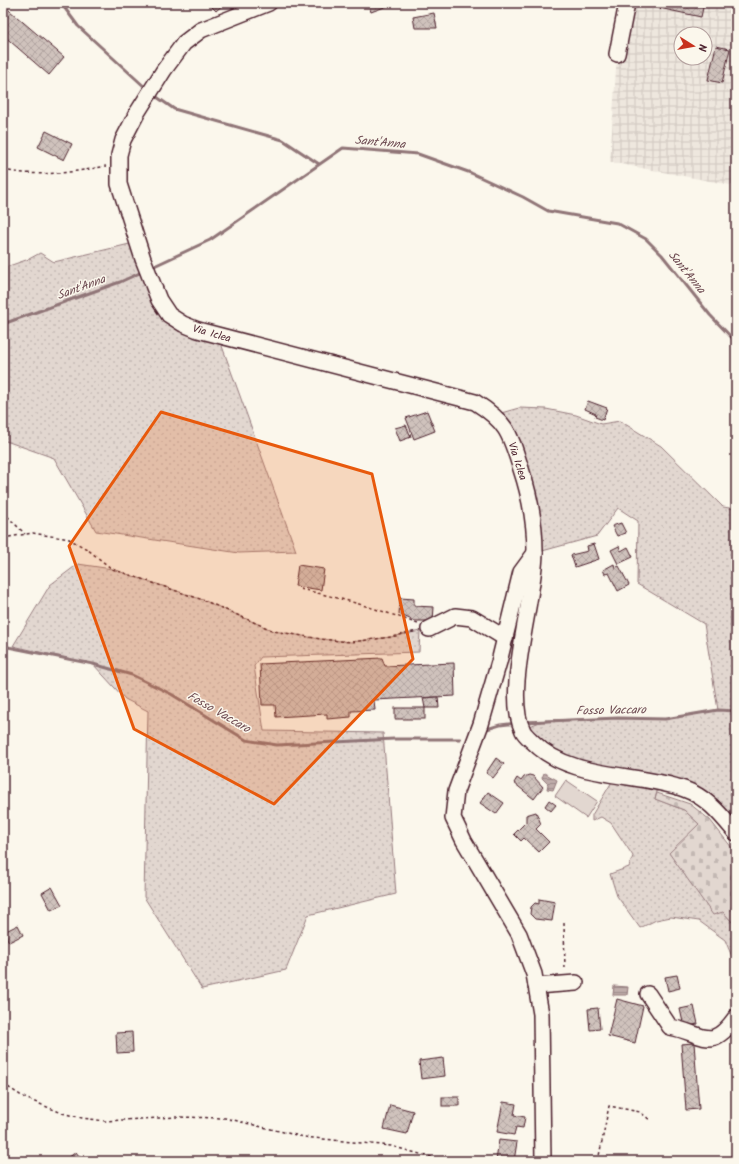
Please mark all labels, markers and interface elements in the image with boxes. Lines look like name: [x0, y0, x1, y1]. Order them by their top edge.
north arrow: [673, 26, 713, 66]
text: N: [692, 43, 711, 53]
water label: Sant'Anna: [354, 131, 407, 154]
water label: Sant'Anna: [663, 247, 711, 299]
water label: Sant'Anna: [54, 269, 109, 305]
street label: Via Iclea: [190, 320, 233, 348]
street label: Via Iclea: [502, 440, 532, 483]
water label: Fosso Vaccaro: [184, 687, 255, 739]
water label: Fosso Vaccaro: [576, 700, 648, 721]

